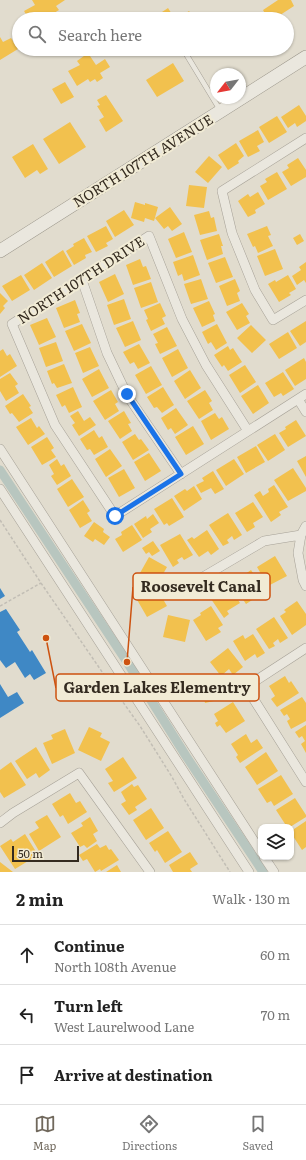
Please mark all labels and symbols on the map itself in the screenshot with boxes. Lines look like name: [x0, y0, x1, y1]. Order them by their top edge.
north arrow: [210, 68, 246, 104]
street label: NORTH 107TH AVENUE: [69, 109, 216, 212]
street label: NORTH 107TH DRIVE: [13, 231, 148, 328]
route end: [118, 385, 136, 403]
route start: [106, 507, 124, 525]
callout: Roosevelt Canal: [133, 573, 270, 600]
text: Roosevelt Canal: [141, 574, 262, 597]
callout: Garden Lakes Elementry: [56, 674, 259, 701]
text: Garden Lakes Elementry: [63, 675, 251, 698]
scale bar: [12, 844, 79, 863]

